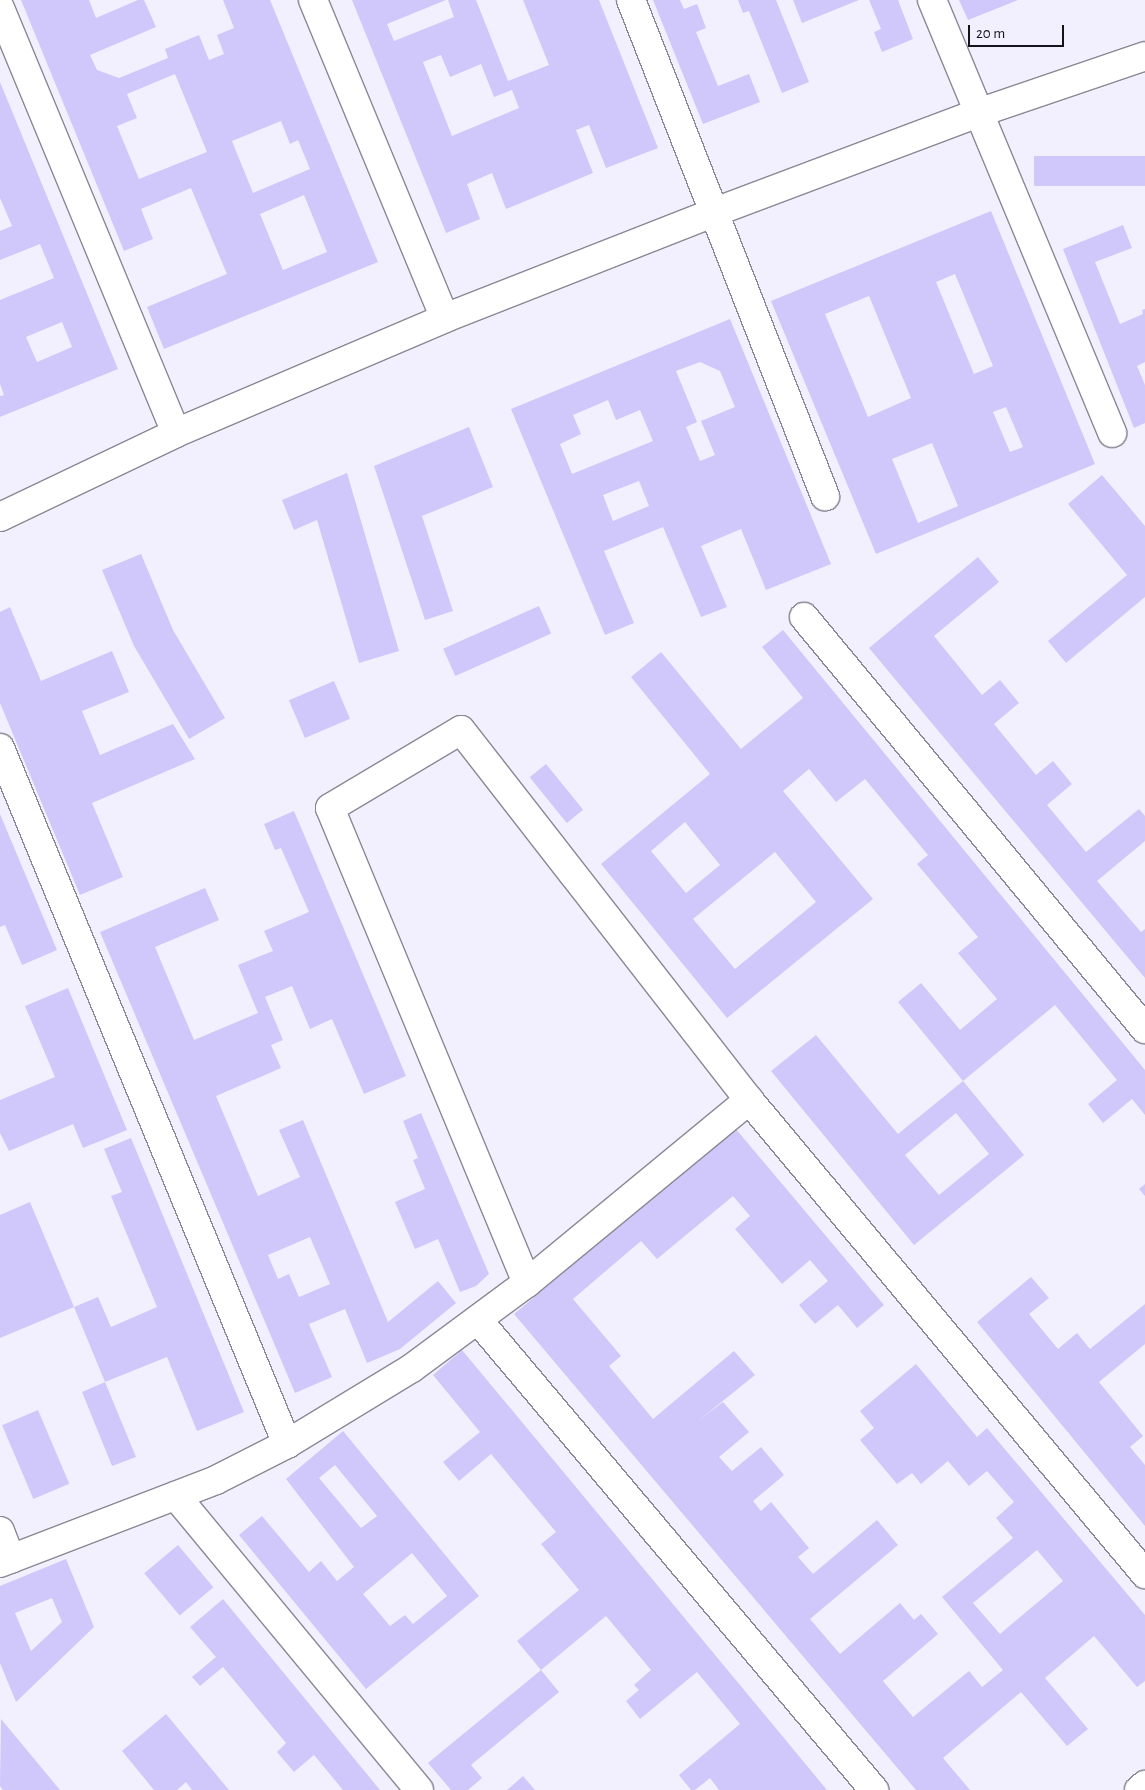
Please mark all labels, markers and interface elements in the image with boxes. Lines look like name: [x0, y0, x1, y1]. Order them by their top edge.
scale bar: [970, 15, 1066, 47]
text: 20 m: [976, 26, 1005, 41]

